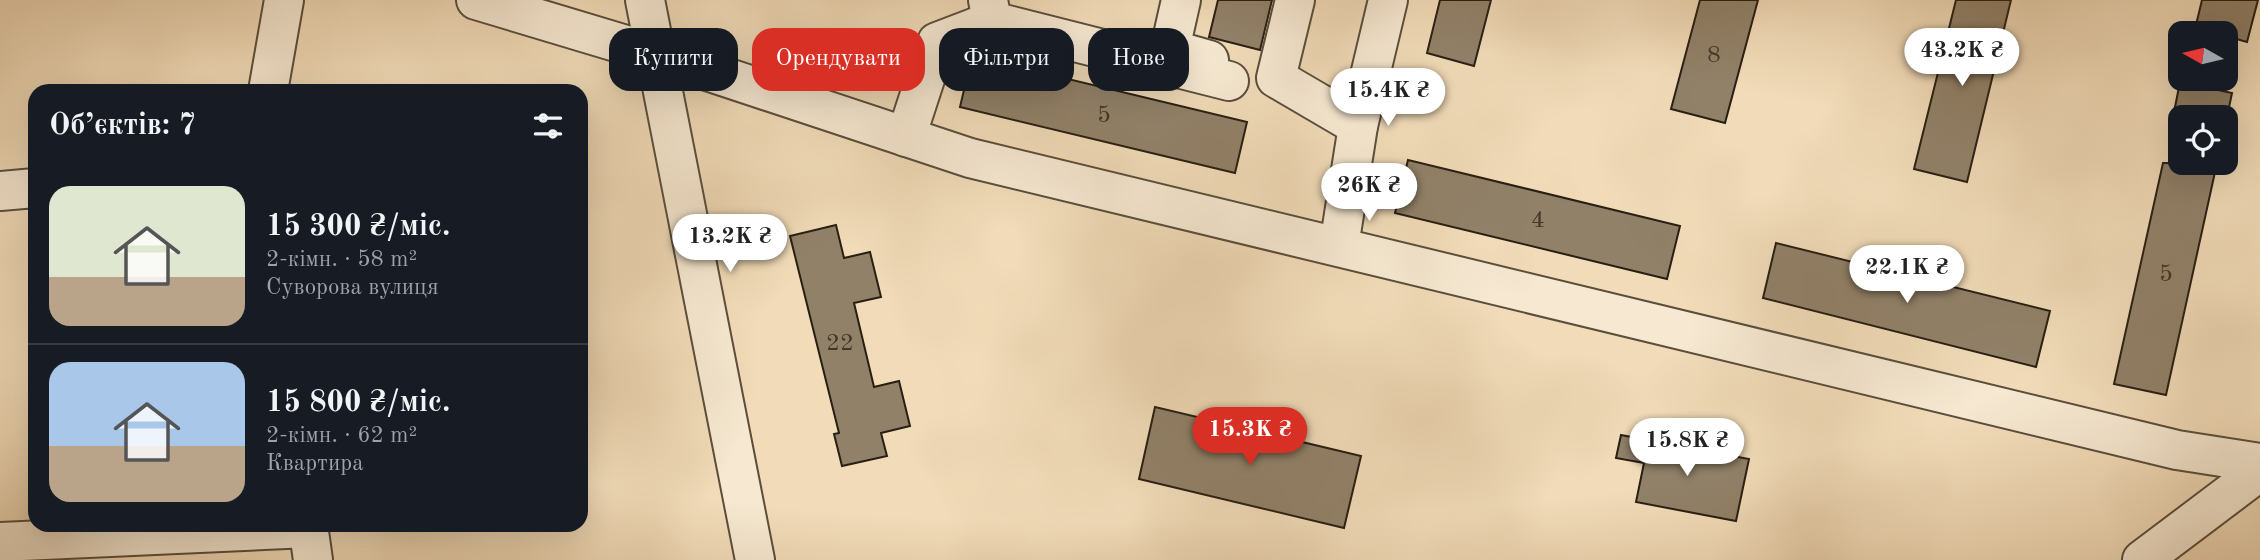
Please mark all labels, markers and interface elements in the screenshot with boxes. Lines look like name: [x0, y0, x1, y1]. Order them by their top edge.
north arrow: [2168, 21, 2238, 91]
map controls: [2168, 21, 2238, 175]
chip: Купити: [609, 28, 738, 91]
chip: Орендувати: [752, 28, 925, 91]
chip: Фільтри: [939, 28, 1074, 91]
chip: Нове: [1088, 28, 1189, 91]
pin: 43.2K ₴: [1897, 28, 2027, 88]
text: 43.2K ₴: [1920, 39, 2004, 62]
house number: 8: [1707, 44, 1721, 68]
pin: 15.4K ₴: [1323, 68, 1453, 128]
text: 15.4K ₴: [1346, 79, 1430, 102]
house number: 5: [1097, 104, 1111, 128]
button: locate: [2168, 105, 2238, 175]
icon: filters: [529, 107, 567, 145]
text: Об’єктів: 7: [49, 111, 196, 141]
pin: 26K ₴: [1320, 164, 1418, 223]
text: 26K ₴: [1337, 174, 1401, 197]
house number: 4: [1531, 209, 1545, 233]
text: 15 300 ₴/міс.: [266, 212, 450, 242]
icon: home: [105, 214, 189, 298]
pin: 13.2K ₴: [665, 215, 795, 274]
text: 13.2K ₴: [688, 225, 772, 248]
pin: 22.1K ₴: [1842, 246, 1972, 305]
text: 2-кімн. · 58 m²: [266, 248, 417, 271]
text: 22.1K ₴: [1865, 256, 1949, 279]
house number: 5: [2159, 263, 2173, 287]
text: Суворова вулиця: [266, 276, 439, 299]
house number: 22: [826, 332, 854, 356]
text: 15 800 ₴/міс.: [266, 388, 450, 418]
icon: home: [105, 390, 189, 474]
pin: 15.3K ₴: [1185, 407, 1315, 467]
text: 15.3K ₴: [1208, 418, 1292, 441]
pin: 15.8K ₴: [1622, 419, 1752, 478]
text: 2-кімн. · 62 m²: [266, 424, 417, 447]
text: 15.8K ₴: [1645, 429, 1729, 452]
text: Квартира: [266, 452, 364, 475]

